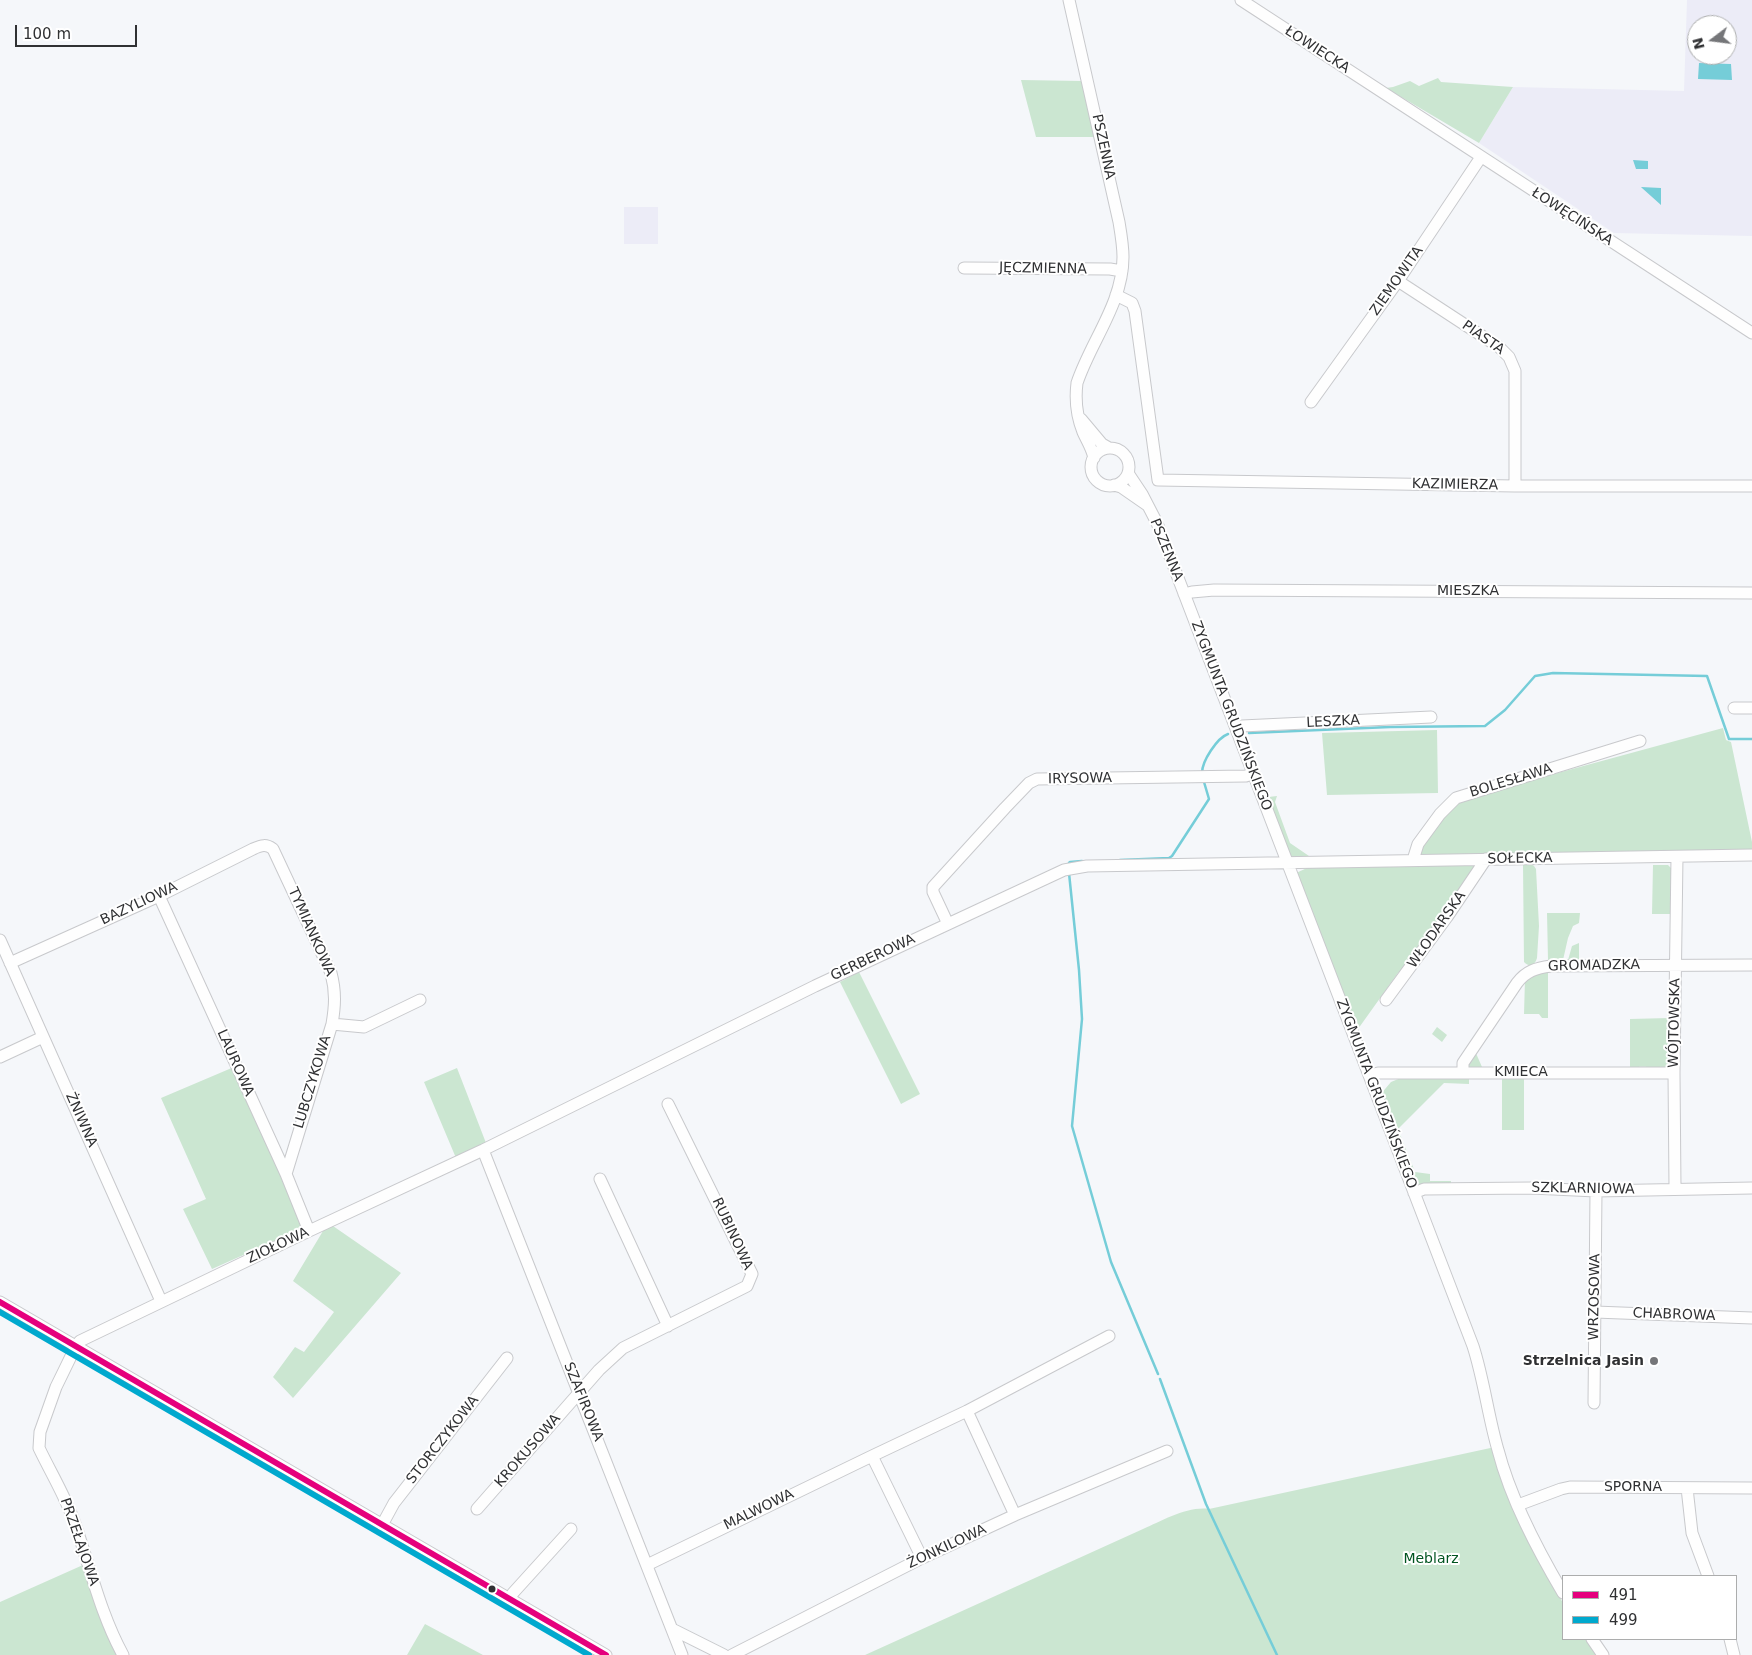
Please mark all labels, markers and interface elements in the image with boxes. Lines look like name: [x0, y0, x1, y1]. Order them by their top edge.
scale bar: [18, 15, 140, 47]
north arrow: [1687, 15, 1737, 65]
street label: ŁOWIECKA: [1281, 23, 1353, 77]
text: 100 m: [23, 25, 71, 43]
text: N: [1689, 36, 1708, 51]
street label: PSZENNA: [1088, 113, 1118, 181]
street label: ŁOWĘCIŃSKA: [1528, 185, 1616, 249]
street label: ZIEMOWITA: [1367, 243, 1427, 319]
street label: JĘCZMIENNA: [999, 260, 1087, 278]
street label: PIASTA: [1458, 317, 1508, 359]
street label: KAZIMIERZA: [1412, 476, 1498, 494]
street label: PSZENNA: [1146, 516, 1186, 584]
street label: MIESZKA: [1437, 583, 1499, 599]
street label: ZYGMUNTA GRUDZIŃSKIEGO: [1187, 619, 1275, 813]
street label: LESZKA: [1306, 712, 1360, 732]
street label: BOLESŁAWA: [1468, 761, 1554, 801]
street label: IRYSOWA: [1048, 770, 1112, 788]
street label: SOŁECKA: [1487, 850, 1553, 868]
street label: BAZYLIOWA: [98, 879, 180, 929]
street label: TYMIANKOWA: [284, 885, 338, 979]
street label: WŁODARSKA: [1404, 888, 1470, 972]
street label: GERBEROWA: [828, 931, 918, 985]
street label: GROMADZKA: [1548, 957, 1640, 975]
street label: WÓJTOWSKA: [1666, 978, 1684, 1068]
street label: ZYGMUNTA GRUDZIŃSKIEGO: [1332, 997, 1420, 1191]
street label: LAUROWA: [213, 1027, 257, 1099]
street label: LUBCZYKOWA: [291, 1033, 335, 1131]
street label: KMIECA: [1494, 1064, 1548, 1080]
street label: ŻNIWNA: [62, 1090, 100, 1150]
street label: SZKLARNIOWA: [1531, 1180, 1635, 1198]
street label: RUBINOWA: [708, 1195, 756, 1273]
street label: ZIOŁOWA: [244, 1224, 312, 1268]
street label: WRZOSOWA: [1586, 1253, 1604, 1341]
street label: CHABROWA: [1632, 1305, 1716, 1325]
place label: Strzelnica Jasin: [1523, 1353, 1644, 1369]
marker: Strzelnica Jasin: [1648, 1355, 1660, 1367]
street label: SZAFIROWA: [560, 1360, 606, 1444]
street label: STORCZYKOWA: [403, 1392, 483, 1488]
street label: KROKUSOWA: [492, 1411, 564, 1491]
street label: SPORNA: [1604, 1479, 1662, 1495]
street label: MALWOWA: [721, 1486, 797, 1534]
street label: PRZEŁAJOWA: [56, 1496, 102, 1588]
street label: ŻONKILOWA: [905, 1521, 989, 1573]
park label: Meblarz: [1403, 1551, 1459, 1567]
legend: [1562, 1575, 1737, 1640]
unlabelled marker: [487, 1584, 497, 1594]
text: 491: [1609, 1586, 1638, 1604]
text: 499: [1609, 1611, 1638, 1629]

